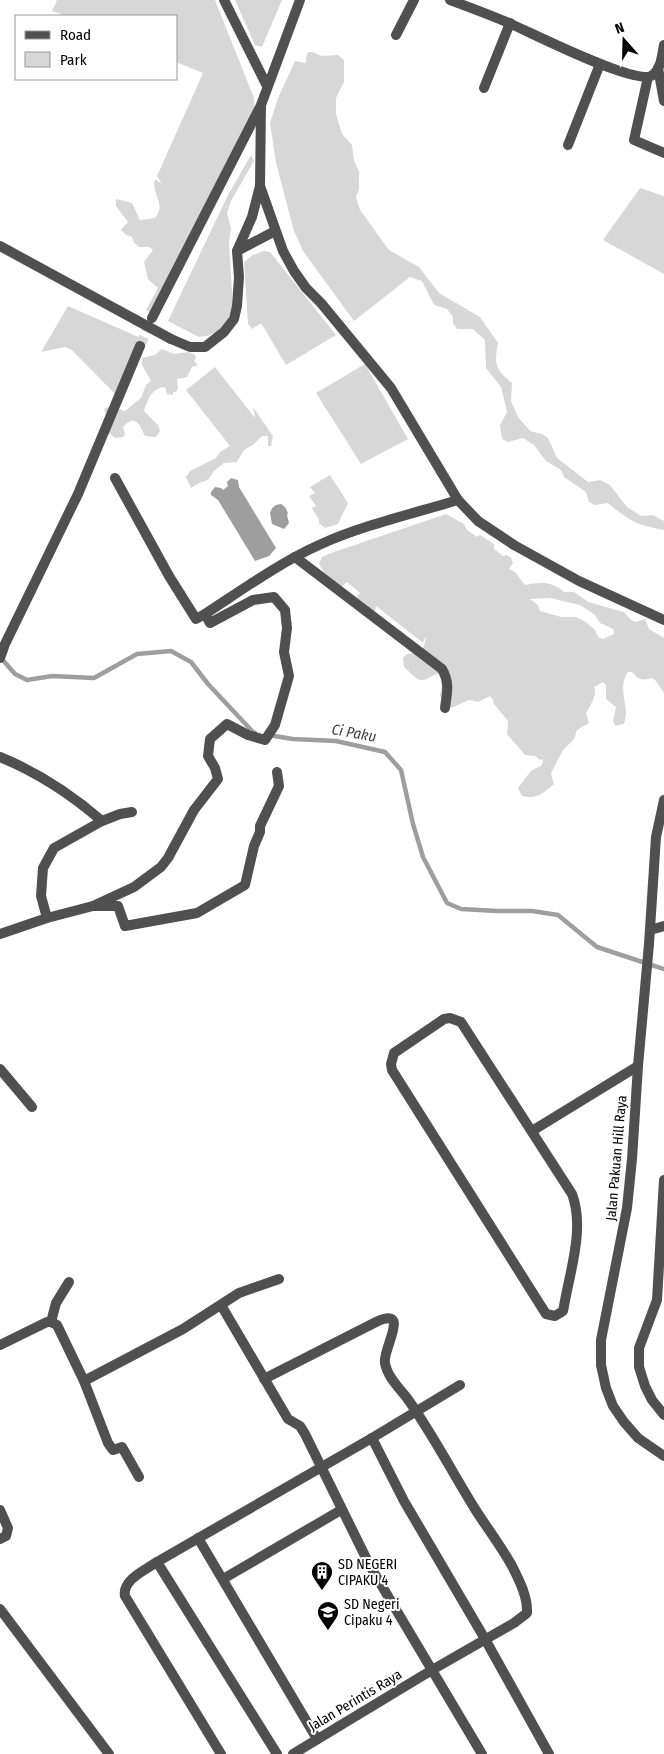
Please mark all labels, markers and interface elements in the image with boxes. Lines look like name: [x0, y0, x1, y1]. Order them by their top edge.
legend: [15, 15, 178, 80]
north arrow: [599, 15, 649, 65]
text: N: [613, 19, 627, 38]
text: Road: [60, 26, 91, 44]
text: Park: [60, 51, 87, 69]
water label: Ci Paku: [330, 720, 378, 746]
street label: Jalan Pakuan Hill Raya: [603, 1094, 630, 1222]
place label: SD NEGERI CIPAKU 4: [338, 1556, 397, 1589]
building icon: SD NEGERI CIPAKU 4: [310, 1560, 334, 1591]
place label: SD Negeri Cipaku 4: [344, 1596, 399, 1629]
school or university icon: SD Negeri Cipaku 4: [316, 1600, 340, 1631]
street label: Jalan Perintis Raya: [306, 1666, 405, 1735]

